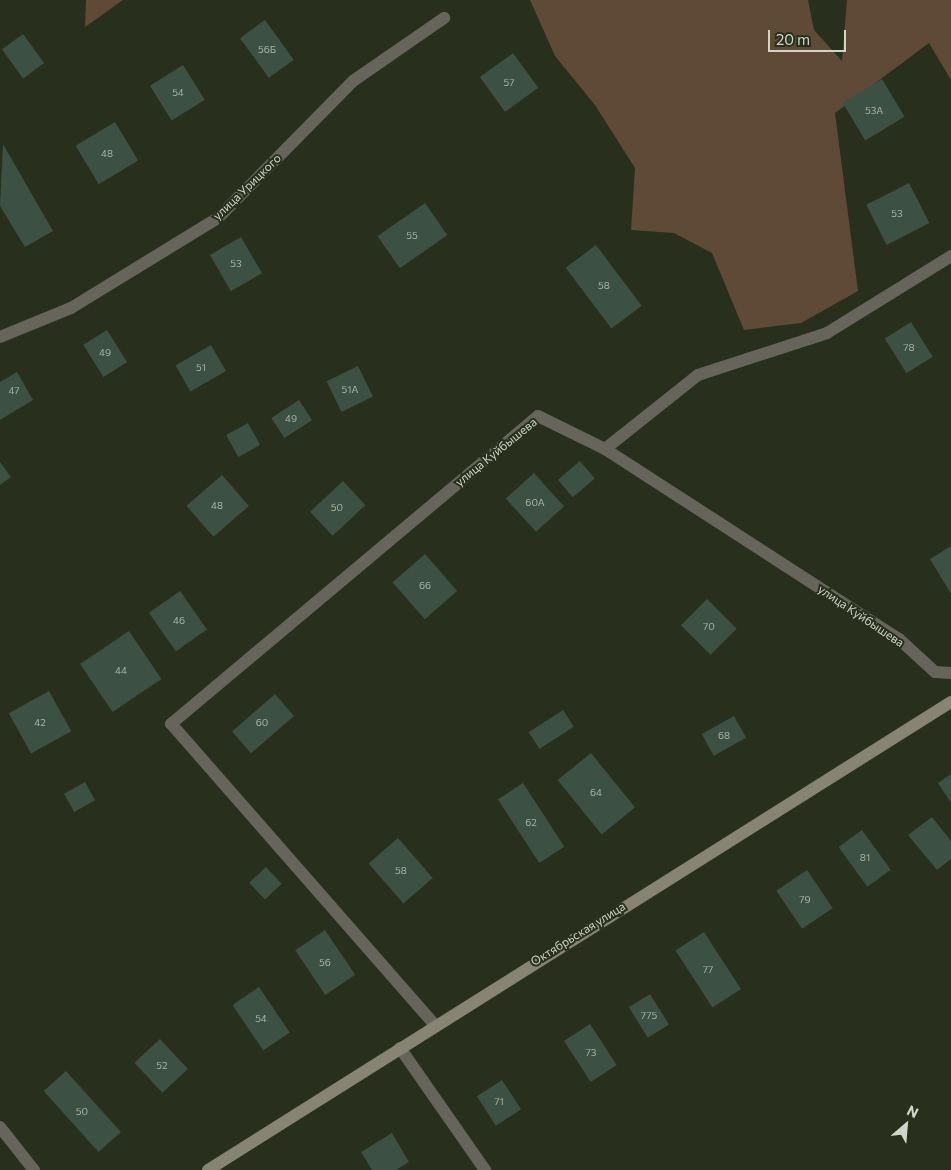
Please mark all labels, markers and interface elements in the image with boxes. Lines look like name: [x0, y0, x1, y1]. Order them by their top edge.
scale bar: [771, 20, 848, 52]
text: 20 m: [776, 30, 810, 48]
house number: 56Б: [258, 44, 276, 56]
house number: 57: [503, 77, 515, 89]
house number: 54: [172, 87, 184, 99]
house number: 53А: [865, 105, 883, 117]
house number: 48: [101, 148, 113, 160]
street label: улица Урицкого: [210, 151, 284, 223]
house number: 53: [891, 208, 903, 220]
house number: 55: [406, 230, 418, 242]
house number: 53: [230, 258, 242, 270]
house number: 58: [598, 280, 610, 292]
house number: 78: [903, 342, 915, 354]
house number: 49: [99, 347, 111, 359]
house number: 51: [196, 362, 206, 374]
house number: 51А: [342, 384, 358, 396]
house number: 47: [8, 385, 20, 397]
house number: 49: [285, 413, 297, 425]
street label: улица Куйбышева: [452, 415, 540, 489]
house number: 60А: [525, 497, 545, 509]
house number: 48: [211, 500, 223, 512]
house number: 50: [331, 502, 343, 514]
house number: 66: [419, 580, 431, 592]
street label: улица Куйбышева: [815, 582, 907, 650]
house number: 46: [173, 615, 185, 627]
house number: 70: [703, 621, 715, 633]
house number: 44: [115, 665, 127, 677]
house number: 42: [34, 717, 46, 729]
house number: 60: [256, 717, 268, 729]
house number: 68: [718, 730, 730, 742]
house number: 64: [590, 787, 602, 799]
house number: 62: [525, 817, 537, 829]
house number: 81: [860, 852, 870, 864]
house number: 58: [395, 865, 407, 877]
house number: 79: [799, 894, 811, 906]
street label: Октябрьская улица: [528, 899, 628, 969]
house number: 56: [319, 957, 331, 969]
house number: 77: [703, 964, 713, 976]
house number: 775: [641, 1010, 657, 1022]
house number: 54: [255, 1013, 267, 1025]
house number: 73: [586, 1047, 596, 1059]
house number: 52: [156, 1060, 168, 1072]
house number: 71: [494, 1096, 504, 1108]
north arrow: [881, 1100, 931, 1150]
text: N: [905, 1101, 922, 1121]
house number: 50: [76, 1106, 88, 1118]

